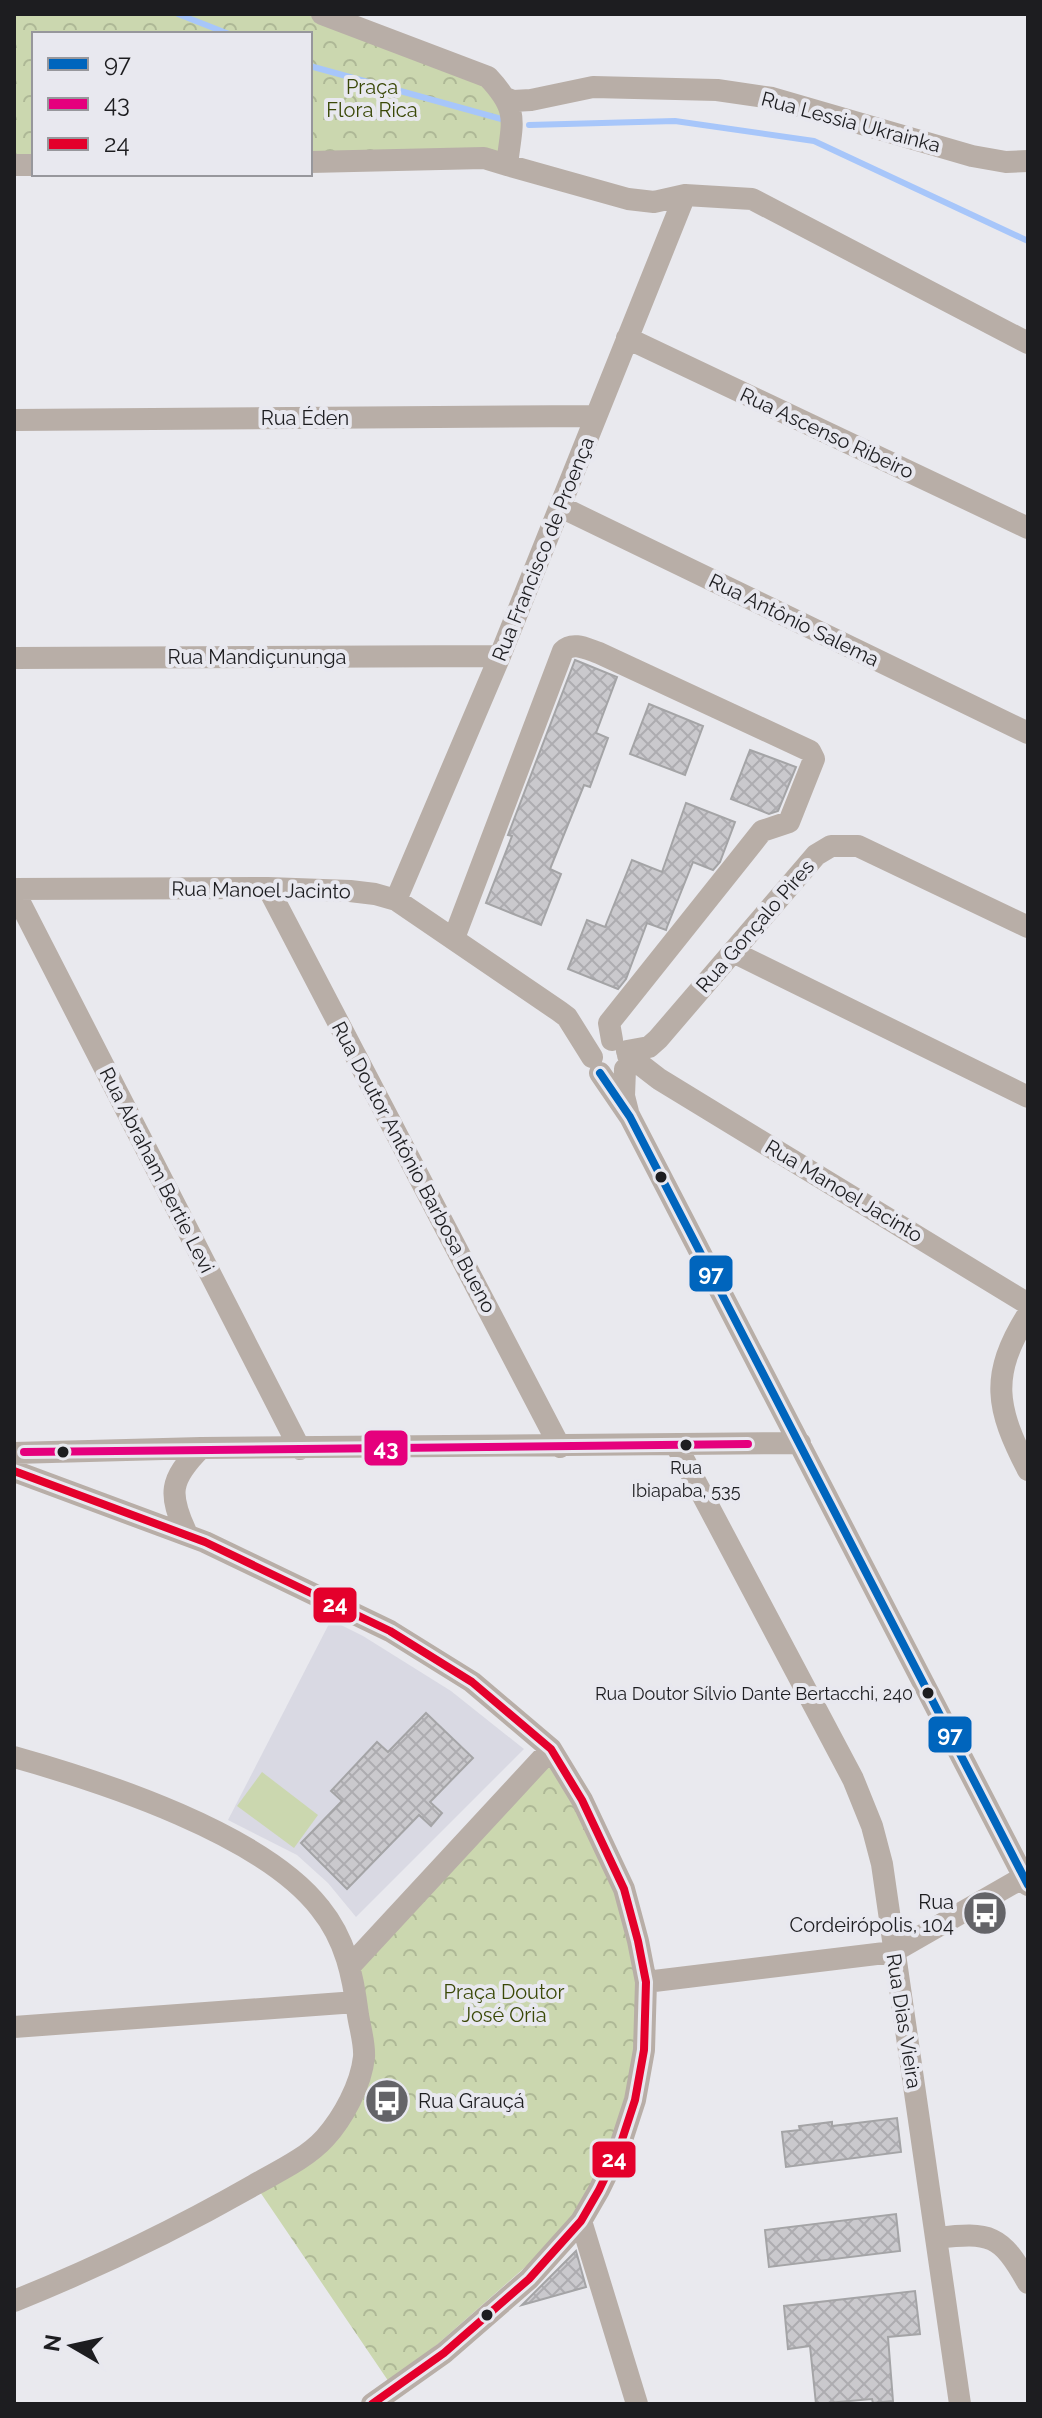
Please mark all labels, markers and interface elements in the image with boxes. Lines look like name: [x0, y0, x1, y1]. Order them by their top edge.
legend: [32, 32, 312, 176]
text: 97: [104, 49, 131, 78]
park label: Praça Flora Rica: [326, 75, 418, 122]
street label: Rua Lessia Ukrainka: [759, 87, 943, 157]
text: 43: [104, 89, 130, 118]
text: 24: [104, 129, 130, 158]
street label: Rua Ascenso Ribeiro: [737, 382, 918, 484]
street label: Rua Éden: [261, 406, 349, 430]
street label: Rua Francisco de Proença: [487, 433, 599, 665]
street label: Rua Antônio Salema: [705, 568, 883, 672]
street label: Rua Mandiçununga: [168, 645, 346, 669]
street label: Rua Gonçalo Pires: [691, 855, 819, 997]
street label: Rua Manoel Jacinto: [171, 876, 351, 904]
street label: Rua Doutor Antônio Barbosa Bueno: [327, 1017, 501, 1317]
street label: Rua Abraham Bertie Levi: [95, 1063, 219, 1277]
street label: Rua Manoel Jacinto: [761, 1134, 927, 1248]
unlabelled marker: [653, 1169, 669, 1185]
line badge: 97: [688, 1254, 734, 1293]
text: 97: [698, 1260, 724, 1286]
line badge: 43: [363, 1429, 409, 1467]
text: 43: [374, 1435, 398, 1461]
marker: Rua Ibiapaba, 535: [678, 1437, 694, 1453]
unlabelled marker: [55, 1444, 71, 1460]
place label: Rua Ibiapaba, 535: [631, 1457, 741, 1501]
line badge: 24: [312, 1586, 358, 1624]
text: 24: [323, 1591, 347, 1617]
place label: Rua Doutor Sílvio Dante Bertacchi, 240: [595, 1683, 913, 1704]
marker: Rua Doutor Sílvio Dante Bertacchi, 240: [920, 1685, 936, 1701]
line badge: 97: [927, 1715, 973, 1754]
text: 97: [937, 1721, 963, 1747]
bus stop icon: Rua Cordeirópolis, 104: [961, 1889, 1009, 1937]
place label: Rua Cordeirópolis, 104: [789, 1890, 954, 1937]
street label: Rua Dias Vieira: [881, 1952, 927, 2090]
park label: Praça Doutor José Oria: [444, 1980, 564, 2027]
bus stop icon: Rua Grauçá: [363, 2077, 411, 2125]
place label: Rua Grauçá: [418, 2089, 525, 2113]
line badge: 24: [591, 2140, 637, 2179]
text: 24: [602, 2146, 626, 2172]
north arrow: [32, 2306, 112, 2386]
unlabelled marker: [479, 2307, 495, 2323]
text: N: [38, 2333, 66, 2353]

